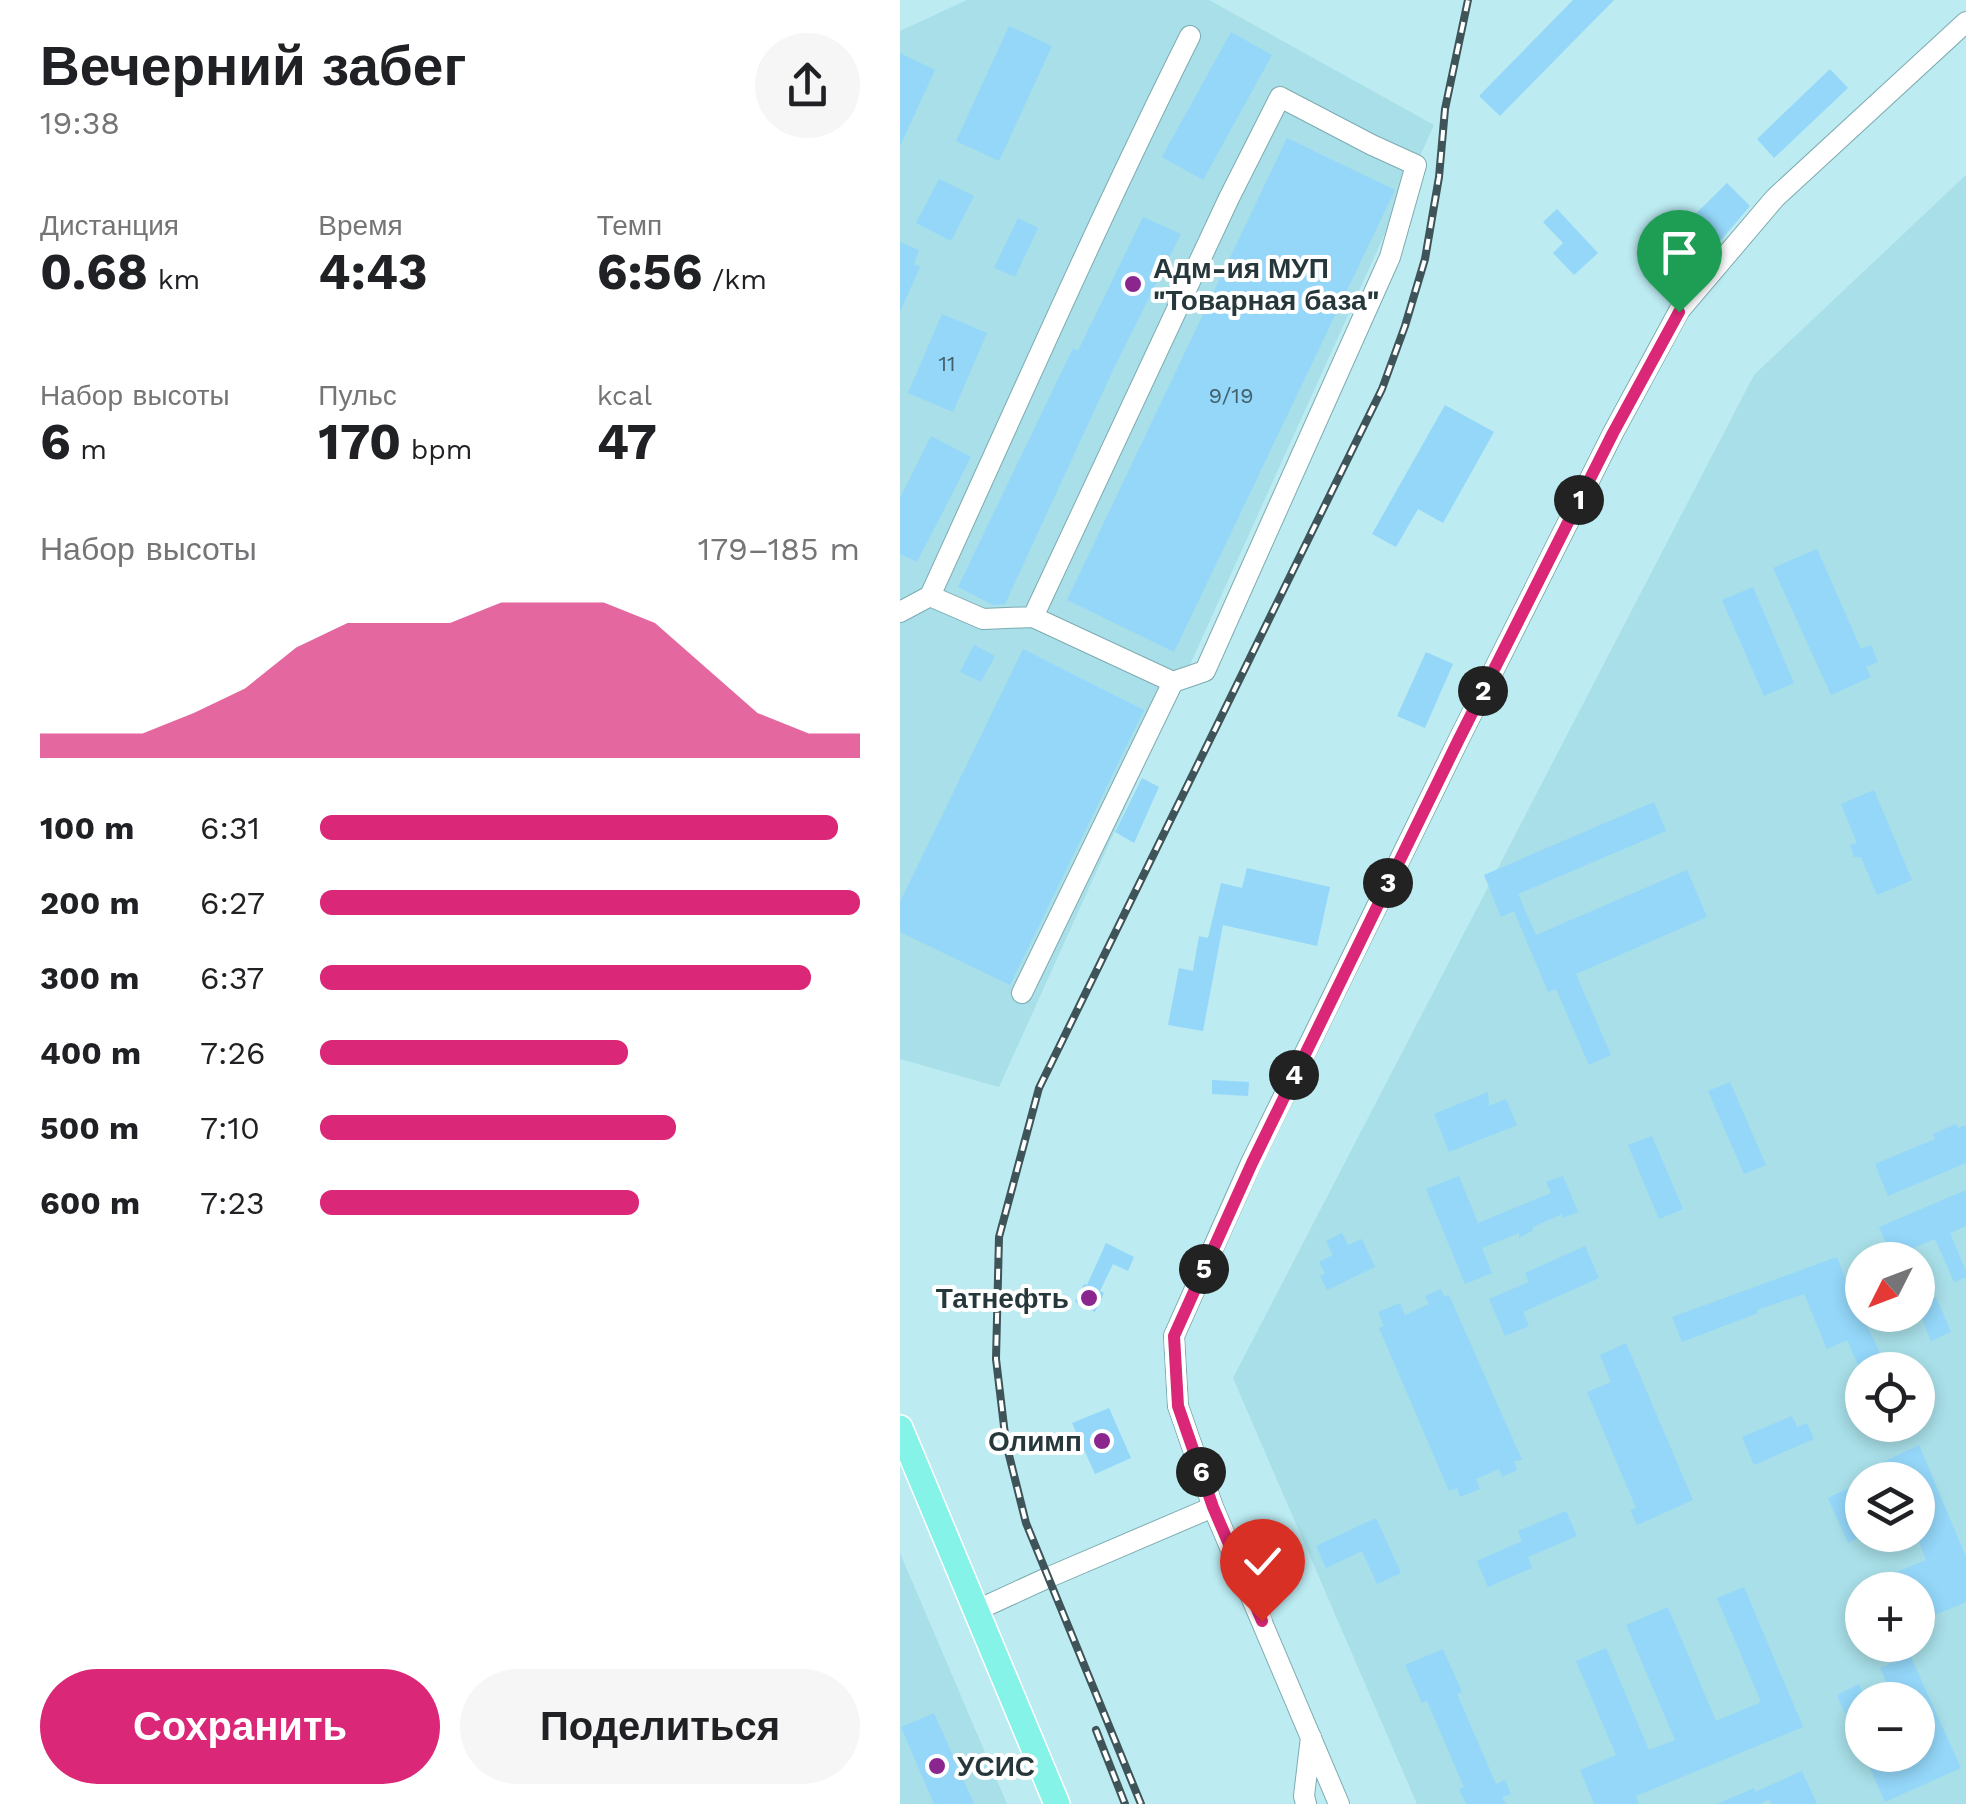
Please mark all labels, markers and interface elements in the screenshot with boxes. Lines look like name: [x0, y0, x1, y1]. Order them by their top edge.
button: share: [755, 33, 860, 138]
text: Вечерний забег: [40, 34, 466, 98]
text: 19:38: [40, 104, 120, 142]
text: Дистанция: [40, 209, 179, 242]
text: Время: [318, 209, 403, 242]
text: Темп: [597, 209, 662, 242]
pin: [1637, 210, 1722, 313]
icon: arrive: [1652, 225, 1707, 280]
text: 0.68: [40, 242, 148, 301]
text: 4:43: [318, 242, 428, 301]
text: 6:56: [597, 242, 703, 301]
place label: Адм-ия МУП "Товарная база": [1153, 252, 1379, 317]
text: km: [148, 263, 200, 296]
text: /km: [703, 263, 767, 296]
marker: Адм-ия МУП "Товарная база": [1122, 273, 1144, 295]
house number: 11: [938, 351, 956, 376]
text: Набор высоты: [40, 379, 230, 412]
text: Пульс: [318, 379, 397, 412]
text: kcal: [597, 379, 652, 412]
house number: 9/19: [1208, 383, 1254, 408]
text: 6: [40, 412, 71, 471]
text: 170: [318, 412, 401, 471]
text: 47: [597, 412, 657, 471]
text: m: [71, 433, 107, 466]
text: bpm: [401, 433, 473, 466]
pin: 1: [1554, 475, 1604, 525]
text: 1: [1573, 483, 1585, 516]
text: Набор высоты: [40, 530, 257, 568]
text: 179–185 m: [698, 530, 860, 568]
pin: 2: [1458, 666, 1508, 716]
text: 2: [1475, 674, 1491, 707]
text: 100 m: [40, 809, 134, 847]
text: 6:31: [200, 809, 260, 847]
pin: 3: [1363, 858, 1413, 908]
text: 3: [1380, 866, 1396, 899]
text: 200 m: [40, 884, 140, 922]
text: 6:27: [200, 884, 265, 922]
text: 300 m: [40, 959, 139, 997]
text: 6:37: [200, 959, 264, 997]
text: 400 m: [40, 1034, 141, 1072]
text: 7:26: [200, 1034, 266, 1072]
pin: 4: [1269, 1050, 1319, 1100]
text: 4: [1285, 1058, 1303, 1091]
text: 500 m: [40, 1109, 139, 1147]
text: 7:10: [200, 1109, 260, 1147]
text: 600 m: [40, 1184, 140, 1222]
text: 7:23: [200, 1184, 265, 1222]
north arrow: [1845, 1242, 1935, 1332]
map controls: [1845, 1242, 1935, 1772]
pin: 5: [1179, 1244, 1229, 1294]
text: 5: [1196, 1252, 1212, 1285]
place label: Татнефть: [936, 1282, 1069, 1315]
marker: Татнефть: [1078, 1287, 1100, 1309]
button: locate: [1845, 1352, 1935, 1442]
place label: Олимп: [988, 1425, 1082, 1458]
marker: Олимп: [1091, 1430, 1113, 1452]
pin: 6: [1176, 1447, 1226, 1497]
text: 6: [1192, 1455, 1210, 1488]
button: layers: [1845, 1462, 1935, 1552]
pin: [1220, 1519, 1305, 1622]
icon: check: [1235, 1534, 1290, 1589]
button: +: [1845, 1572, 1935, 1662]
button: Сохранить: [40, 1669, 440, 1784]
button: Поделиться: [460, 1669, 860, 1784]
button: −: [1845, 1682, 1935, 1772]
place label: УСИС: [957, 1750, 1035, 1783]
marker: УСИС: [926, 1755, 948, 1777]

